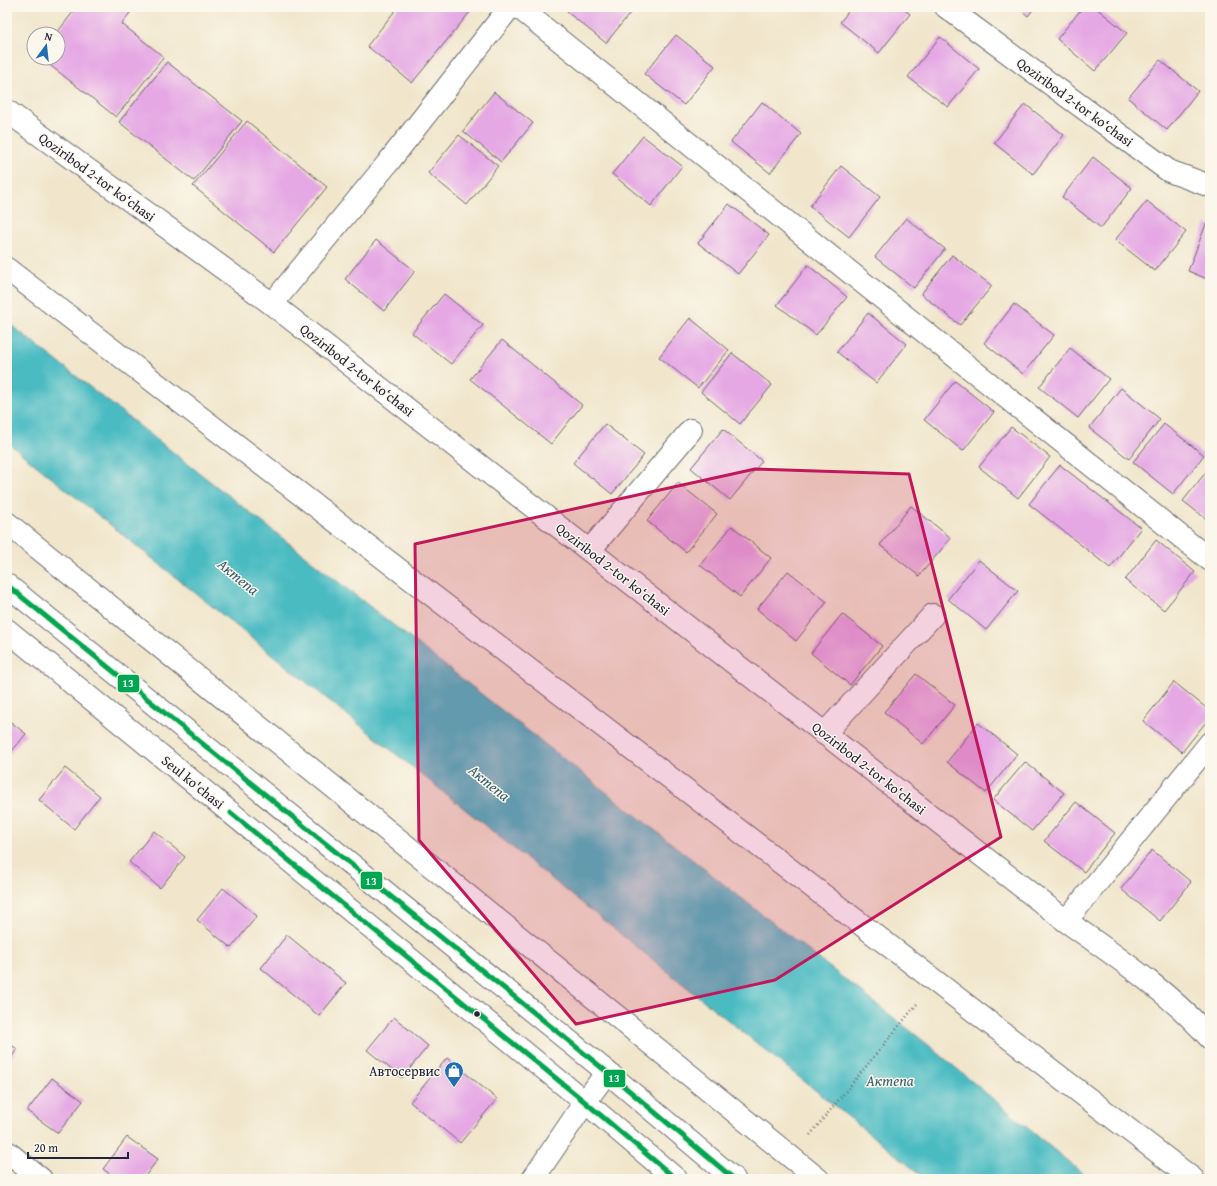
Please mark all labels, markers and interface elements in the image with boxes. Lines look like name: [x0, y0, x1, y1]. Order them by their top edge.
north arrow: [26, 26, 66, 66]
text: N: [43, 28, 55, 45]
street label: Qoziribod 2-tor ko‘chasi: [1012, 53, 1138, 151]
street label: Qoziribod 2-tor ko‘chasi: [34, 128, 160, 226]
street label: Qoziribod 2-tor ko‘chasi: [296, 319, 418, 421]
street label: Qoziribod 2-tor ko‘chasi: [552, 518, 674, 620]
water label: Актепа: [212, 553, 263, 600]
line badge: 13: [117, 674, 140, 693]
text: 13: [122, 675, 134, 691]
street label: Qoziribod 2-tor ko‘chasi: [808, 717, 930, 819]
street label: Seul ko'chasi: [157, 750, 229, 814]
water label: Актепа: [463, 759, 514, 806]
line badge: 13: [360, 871, 383, 890]
text: 13: [365, 873, 377, 889]
unlabelled marker: [472, 1009, 482, 1019]
shop icon: Автосервис: [443, 1060, 465, 1088]
place label: Автосервис: [369, 1061, 440, 1081]
line badge: 13: [603, 1069, 626, 1088]
text: 13: [608, 1070, 620, 1086]
water label: Актепа: [865, 1070, 914, 1091]
scale bar: [28, 1134, 128, 1160]
text: 20 m: [34, 1139, 58, 1156]

